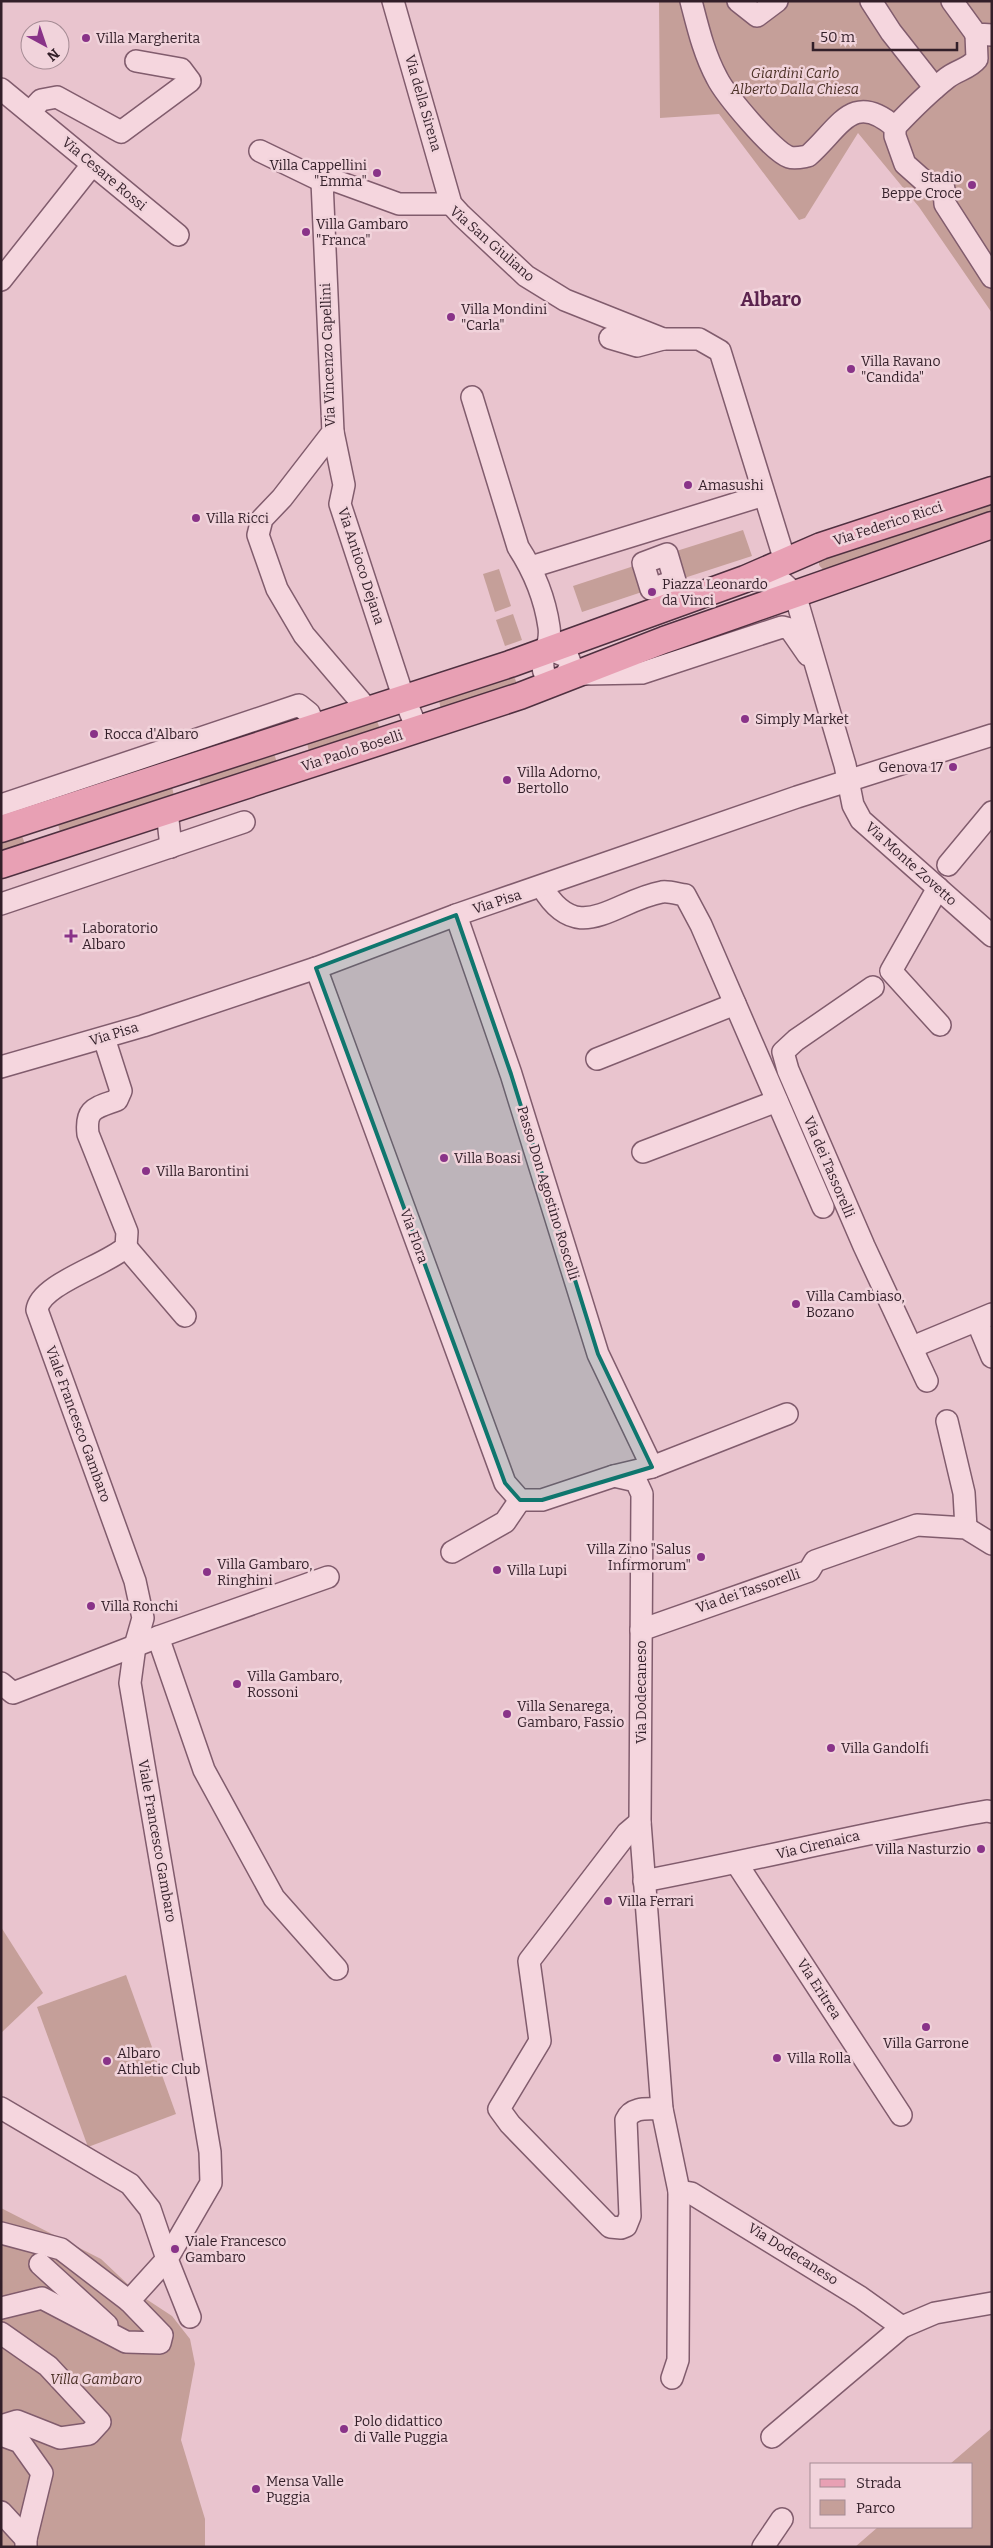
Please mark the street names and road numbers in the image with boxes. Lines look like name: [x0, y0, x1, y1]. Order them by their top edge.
street label: Via della Sirena: [401, 53, 445, 154]
street label: Via Cesare Rossi: [58, 134, 150, 214]
street label: Via San Giuliano: [446, 203, 538, 285]
street label: Via Vincenzo Capellini: [317, 283, 339, 427]
street label: Via Federico Ricci: [831, 498, 945, 550]
street label: Via Antioco Dejana: [334, 505, 388, 627]
street label: Via Paolo Boselli: [299, 727, 405, 775]
street label: Via Monte Zovetto: [862, 819, 960, 909]
street label: Via Pisa: [470, 886, 524, 918]
street label: Via Pisa: [87, 1018, 141, 1049]
street label: Passo Don Agostino Roscelli: [513, 1104, 583, 1282]
street label: Via dei Tassorelli: [800, 1114, 858, 1220]
street label: Via Flora: [396, 1206, 432, 1266]
street label: Viale Francesco Gambaro: [42, 1344, 114, 1504]
street label: Via dei Tassorelli: [694, 1565, 802, 1617]
street label: Via Dodecaneso: [633, 1640, 650, 1744]
street label: Viale Francesco Gambaro: [134, 1758, 180, 1924]
street label: Via Cirenaica: [775, 1827, 862, 1863]
street label: Via Eritrea: [793, 1956, 845, 2023]
street label: Via Dodecaneso: [745, 2219, 841, 2289]

